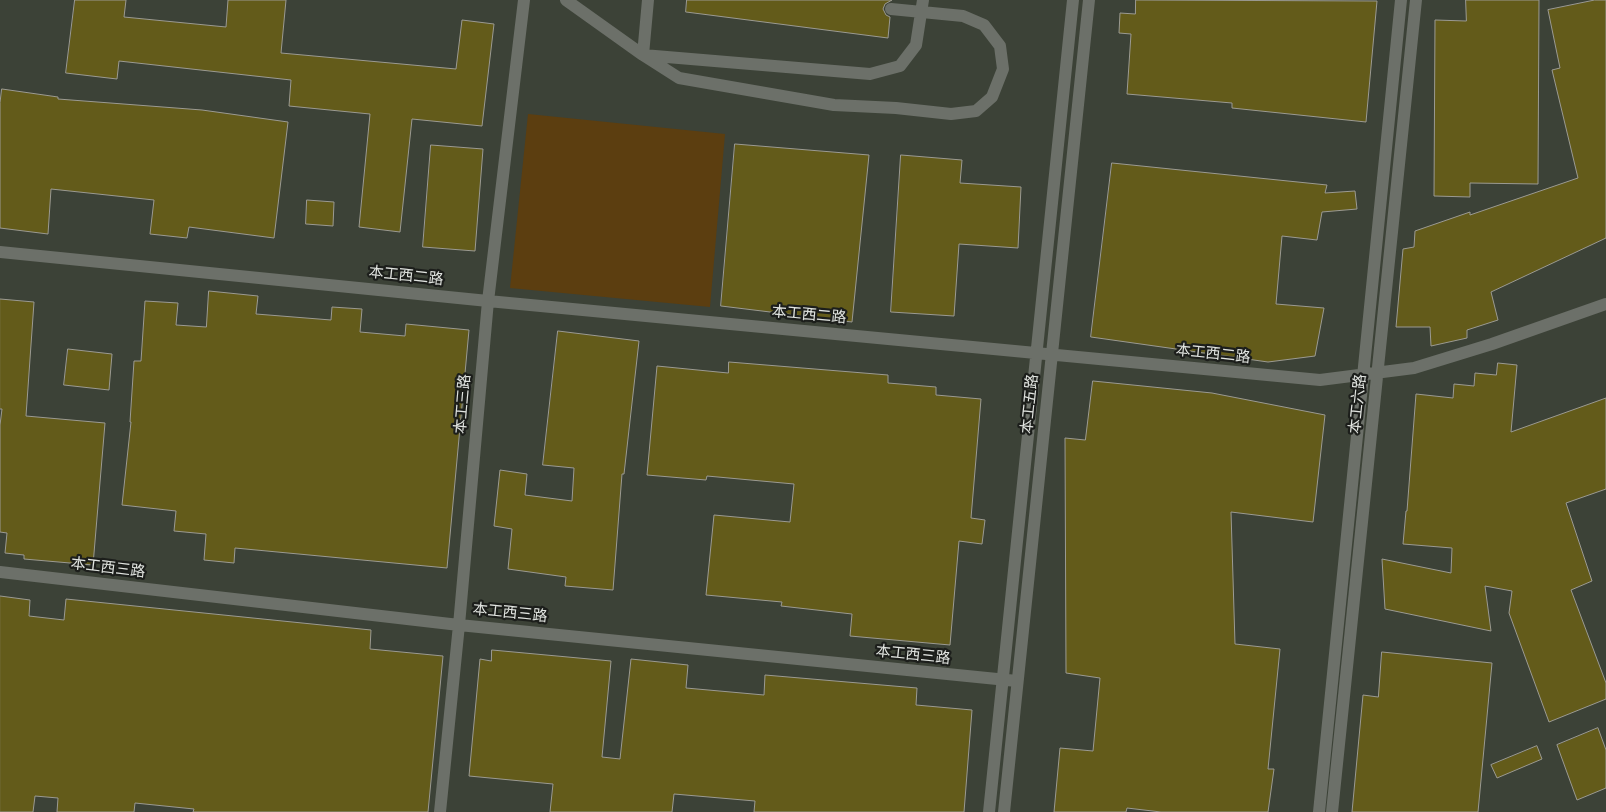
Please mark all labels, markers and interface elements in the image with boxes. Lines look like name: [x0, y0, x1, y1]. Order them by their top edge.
street label: 本工西二路: [368, 263, 444, 289]
street label: 本工西二路: [771, 303, 847, 327]
street label: 本工西二路: [1175, 341, 1251, 367]
street label: 本工三路: [451, 373, 475, 435]
street label: 本工五路: [1018, 373, 1042, 435]
street label: 本工六路: [1346, 373, 1370, 435]
street label: 本工西三路: [70, 554, 146, 582]
street label: 本工西三路: [472, 600, 548, 626]
street label: 本工西三路: [875, 642, 951, 668]

